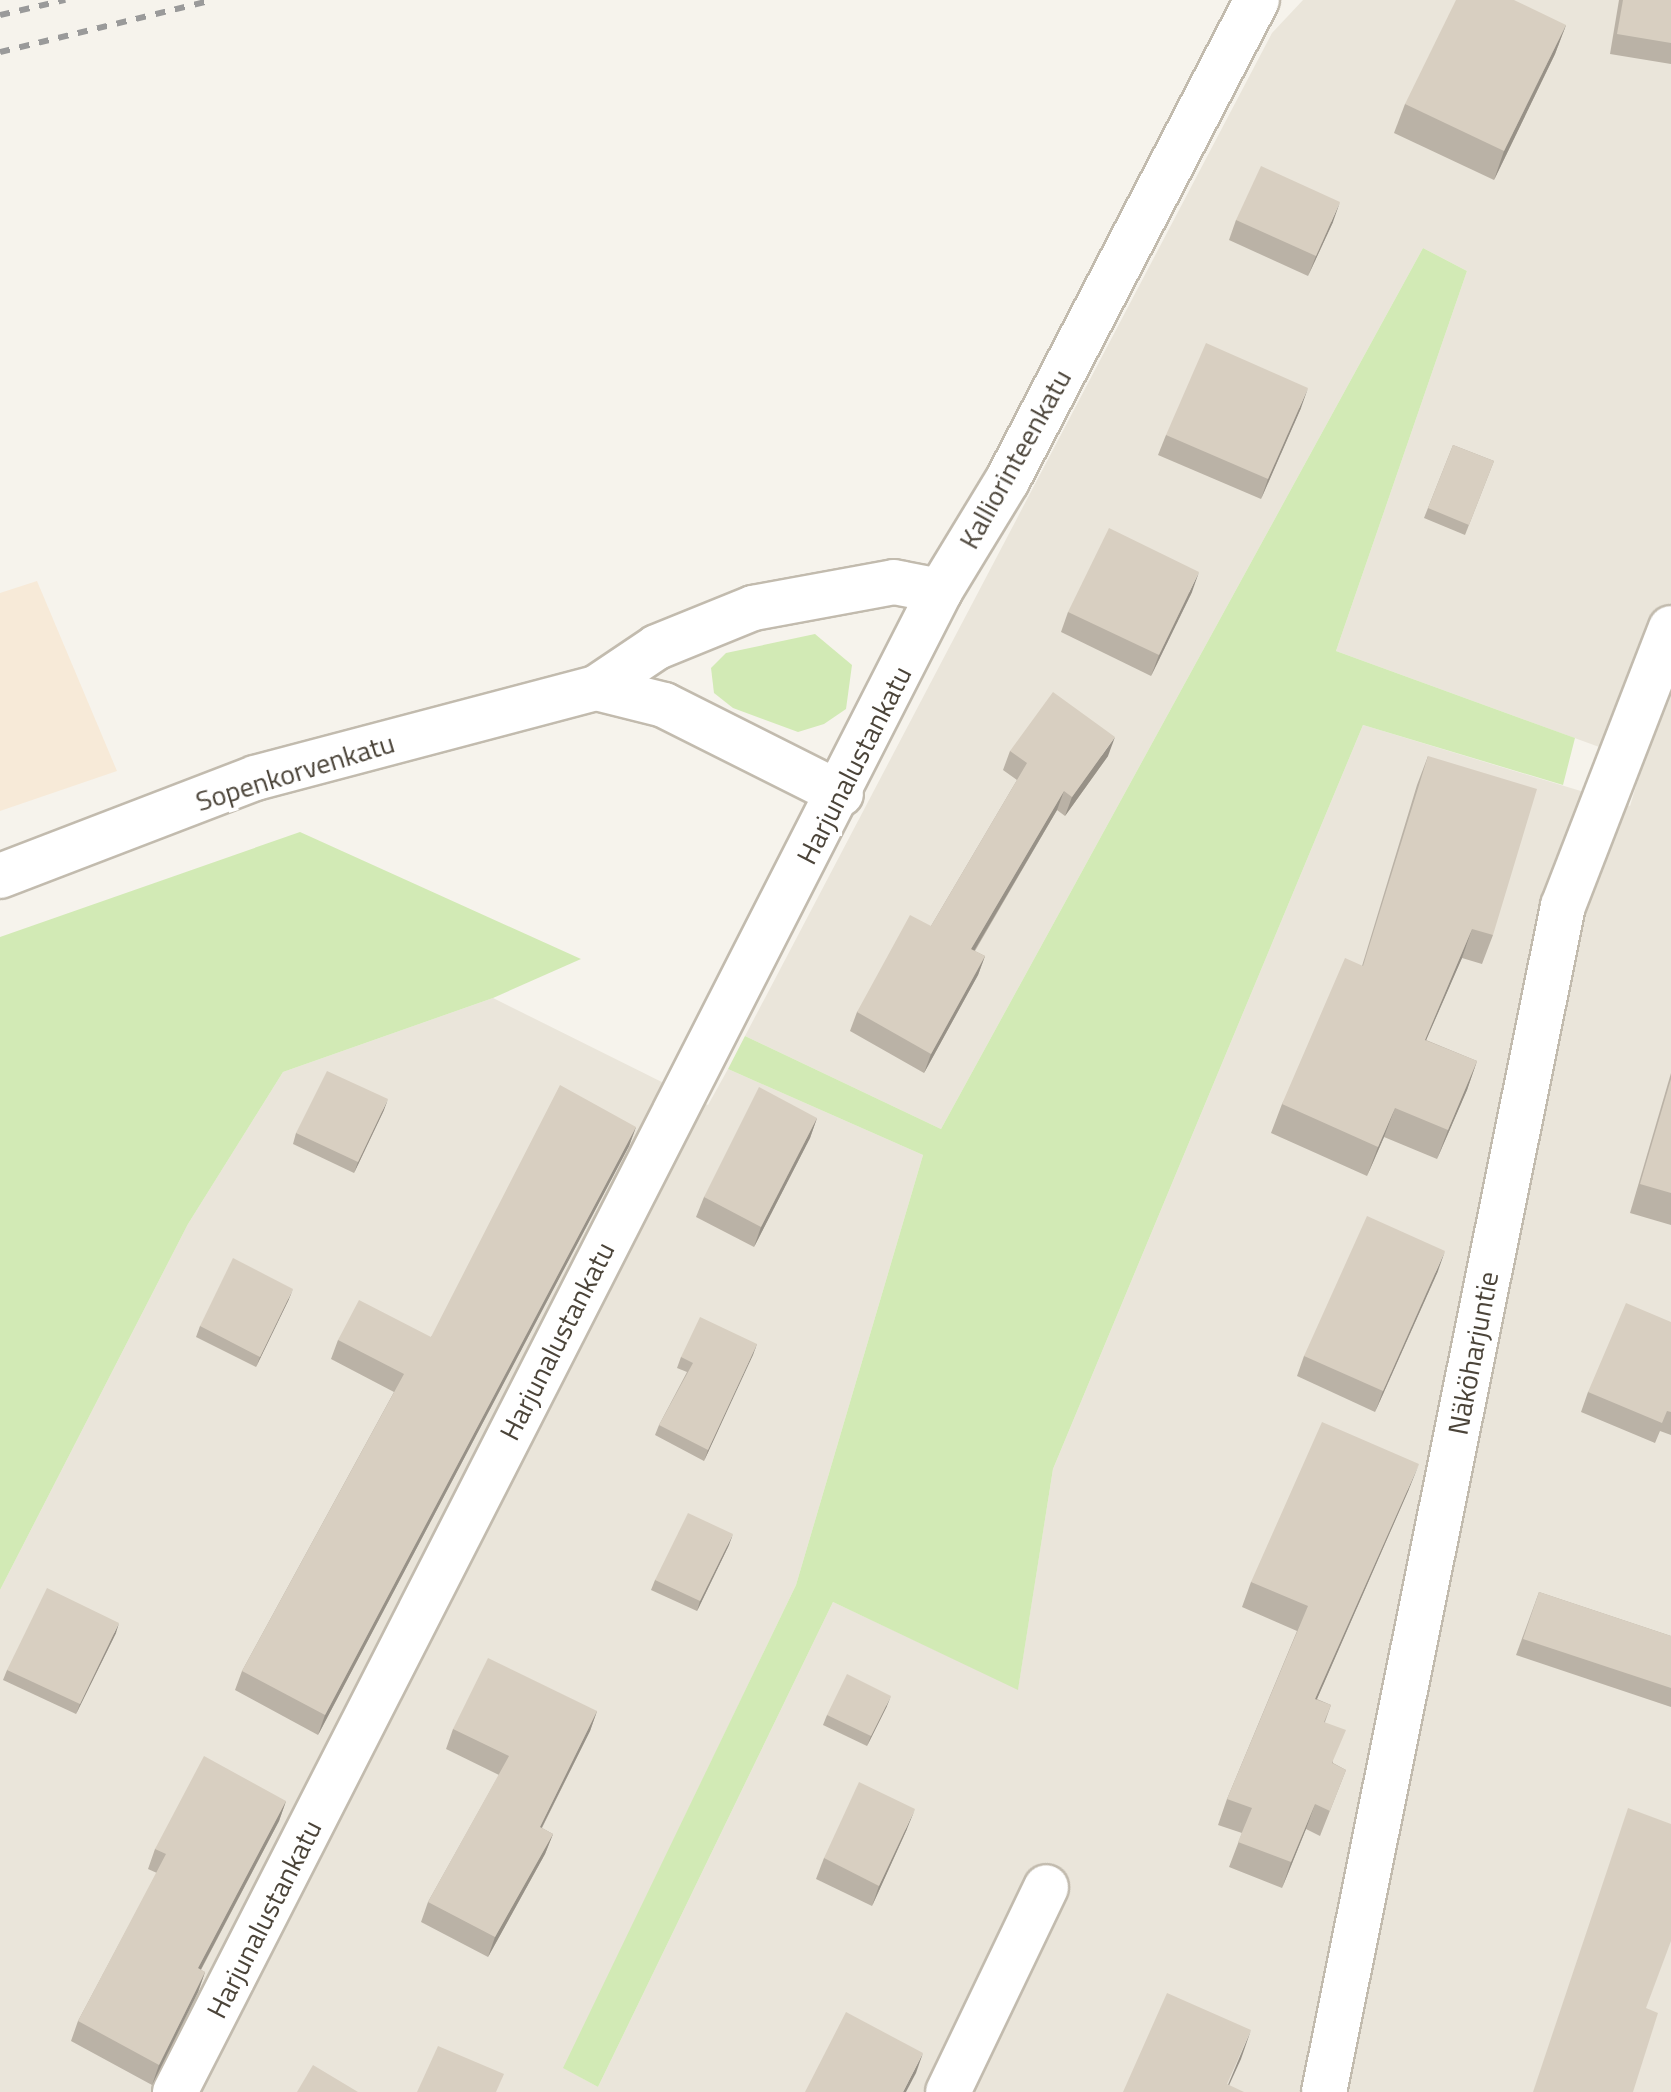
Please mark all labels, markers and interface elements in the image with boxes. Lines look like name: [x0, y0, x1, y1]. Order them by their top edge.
street label: Kalliorinteenkatu: [952, 363, 1078, 555]
street label: Harjunalustankatu: [790, 660, 918, 870]
street label: Sopenkorvenkatu: [192, 726, 398, 818]
street label: Harjunalustankatu: [493, 1236, 621, 1446]
street label: Näköharjuntie: [1441, 1269, 1505, 1437]
street label: Harjunalustankatu: [200, 1814, 328, 2024]

